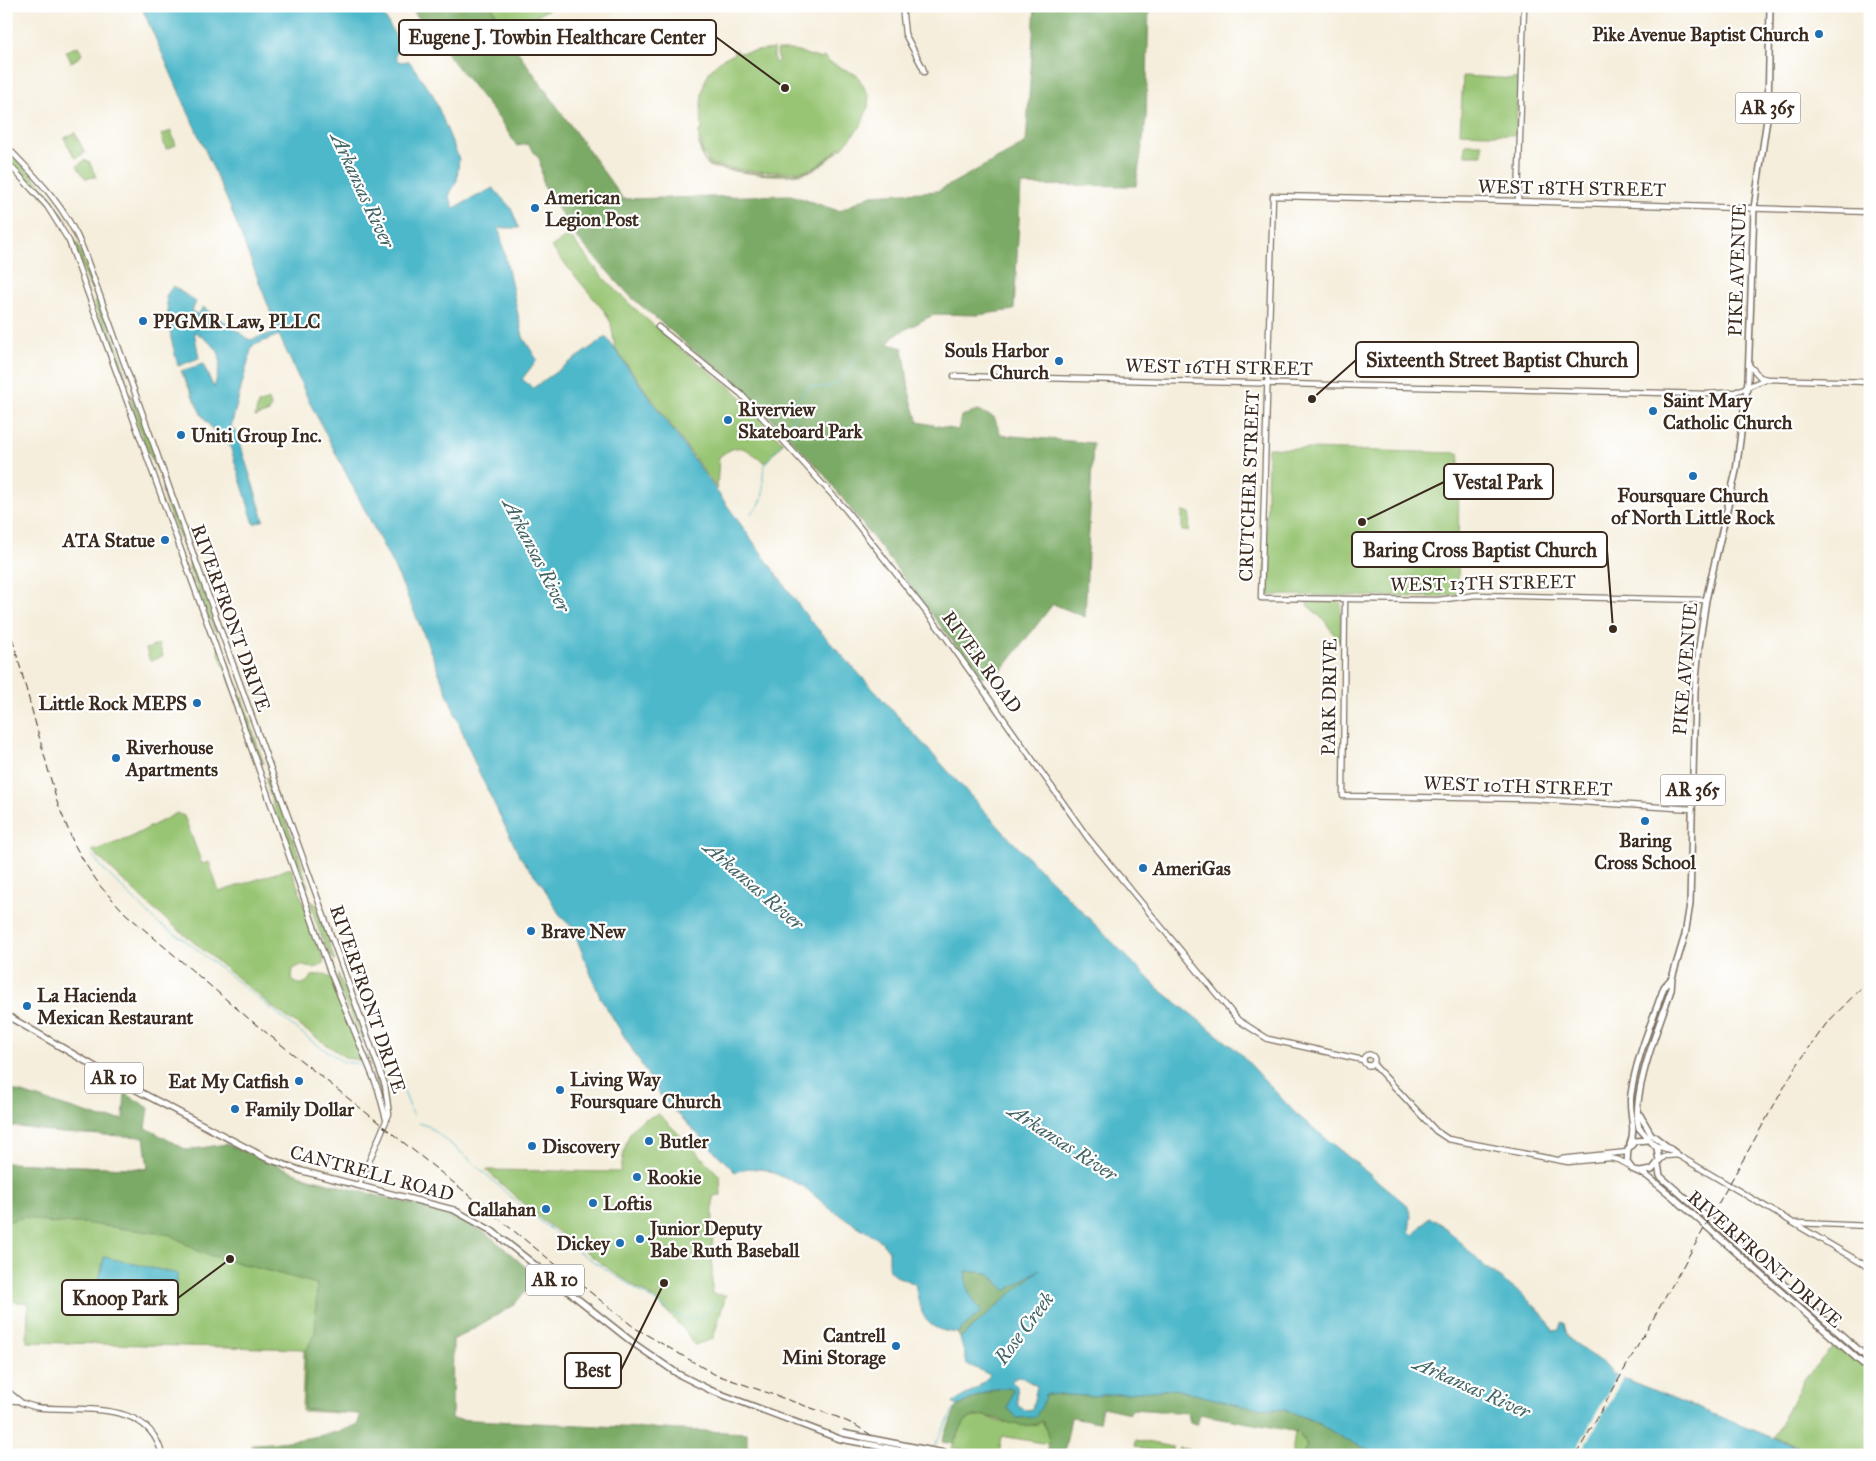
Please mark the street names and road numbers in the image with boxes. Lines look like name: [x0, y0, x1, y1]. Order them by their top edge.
road number: AR 365: [1736, 92, 1800, 124]
street label: WEST 18TH STREET: [1478, 175, 1666, 201]
street label: PIKE AVENUE: [1723, 203, 1751, 337]
street label: WEST 16TH STREET: [1125, 354, 1313, 380]
street label: CRUTCHER STREET: [1234, 390, 1264, 582]
street label: RIVERFRONT DRIVE: [186, 521, 276, 715]
street label: WEST 13TH STREET: [1390, 570, 1576, 596]
street label: PIKE AVENUE: [1668, 601, 1702, 736]
street label: RIVER ROAD: [937, 606, 1027, 718]
street label: PARK DRIVE: [1316, 638, 1342, 756]
street label: WEST 10TH STREET: [1423, 771, 1613, 801]
road number: AR 365: [1660, 774, 1726, 806]
street label: RIVERFRONT DRIVE: [325, 902, 411, 1097]
road number: AR 10: [85, 1062, 143, 1094]
street label: CANTRELL ROAD: [287, 1140, 457, 1206]
street label: RIVERFRONT DRIVE: [1683, 1185, 1847, 1333]
road number: AR 10: [526, 1264, 584, 1296]

